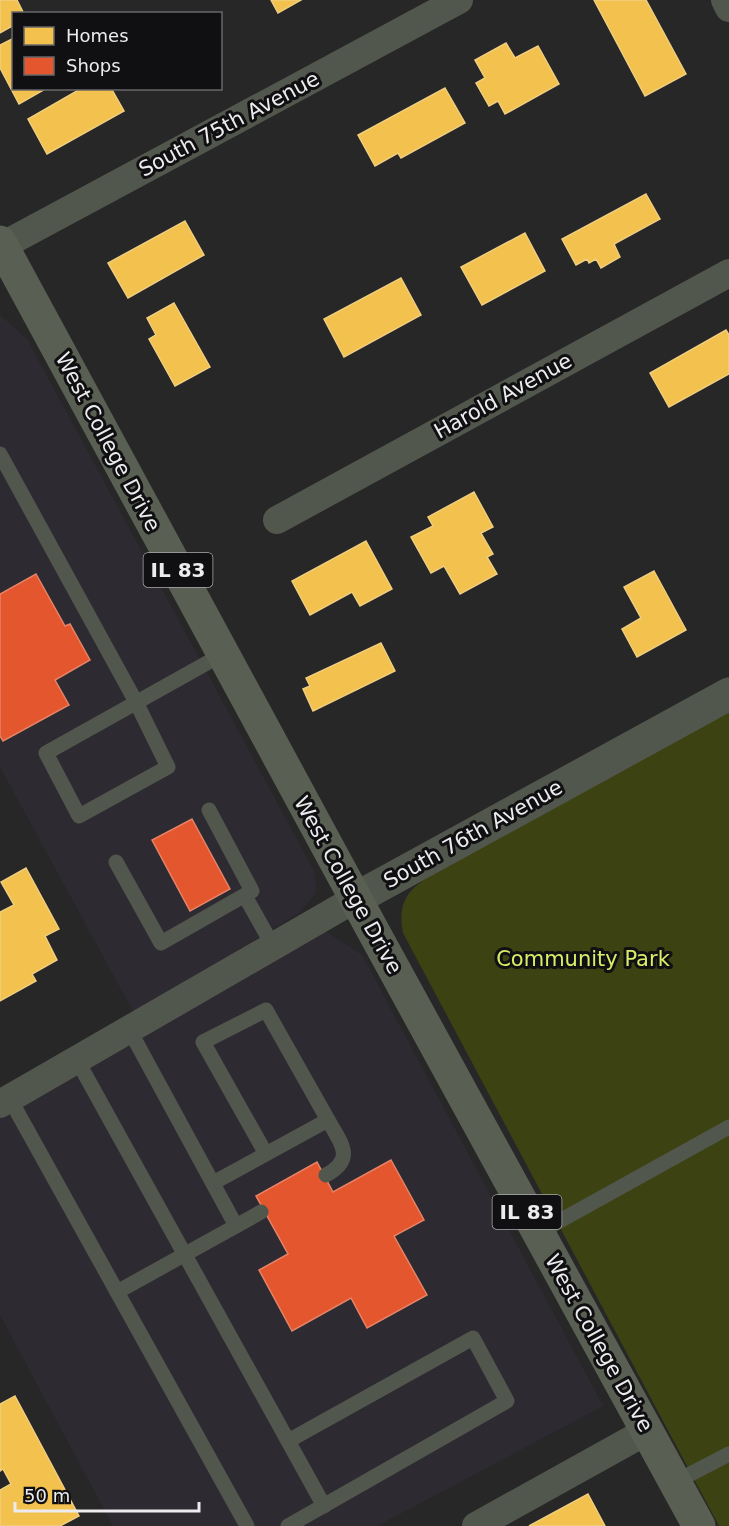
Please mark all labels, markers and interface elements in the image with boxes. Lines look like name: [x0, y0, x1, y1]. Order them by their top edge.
legend: [12, 12, 222, 90]
text: Homes: [66, 25, 129, 46]
text: Shops: [66, 55, 121, 76]
street label: South 75th Avenue: [135, 66, 323, 182]
street label: West College Drive: [51, 348, 165, 536]
street label: Harold Avenue: [430, 348, 576, 444]
road number: IL 83: [144, 553, 213, 587]
street label: South 76th Avenue: [379, 775, 567, 893]
street label: West College Drive: [289, 792, 407, 978]
park label: Community Park: [496, 947, 671, 971]
road number: IL 83: [492, 1195, 562, 1229]
street label: West College Drive: [540, 1250, 658, 1436]
scale bar: [15, 1475, 200, 1513]
text: 50 m: [24, 1485, 70, 1506]

